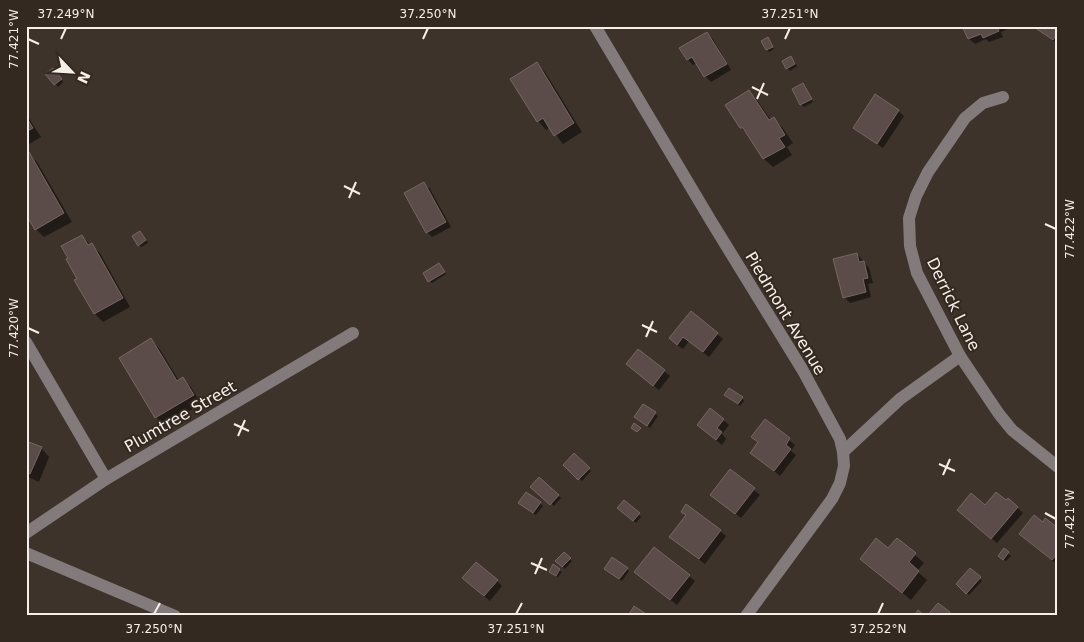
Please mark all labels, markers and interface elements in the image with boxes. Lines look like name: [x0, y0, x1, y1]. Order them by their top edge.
text: 37.249°N: [38, 7, 94, 21]
text: 37.250°N: [400, 7, 456, 21]
text: 37.251°N: [762, 7, 818, 21]
text: 77.421°W: [7, 9, 21, 69]
north arrow: [48, 48, 98, 98]
text: N: [74, 69, 94, 86]
text: 77.422°W: [1063, 199, 1077, 259]
street label: Piedmont Avenue: [741, 248, 830, 378]
street label: Derrick Lane: [923, 255, 984, 354]
text: 77.420°W: [7, 298, 21, 358]
street label: Plumtree Street: [121, 377, 239, 456]
text: 77.421°W: [1063, 489, 1077, 549]
text: 37.250°N: [126, 622, 182, 636]
text: 37.251°N: [488, 622, 544, 636]
text: 37.252°N: [850, 622, 906, 636]

